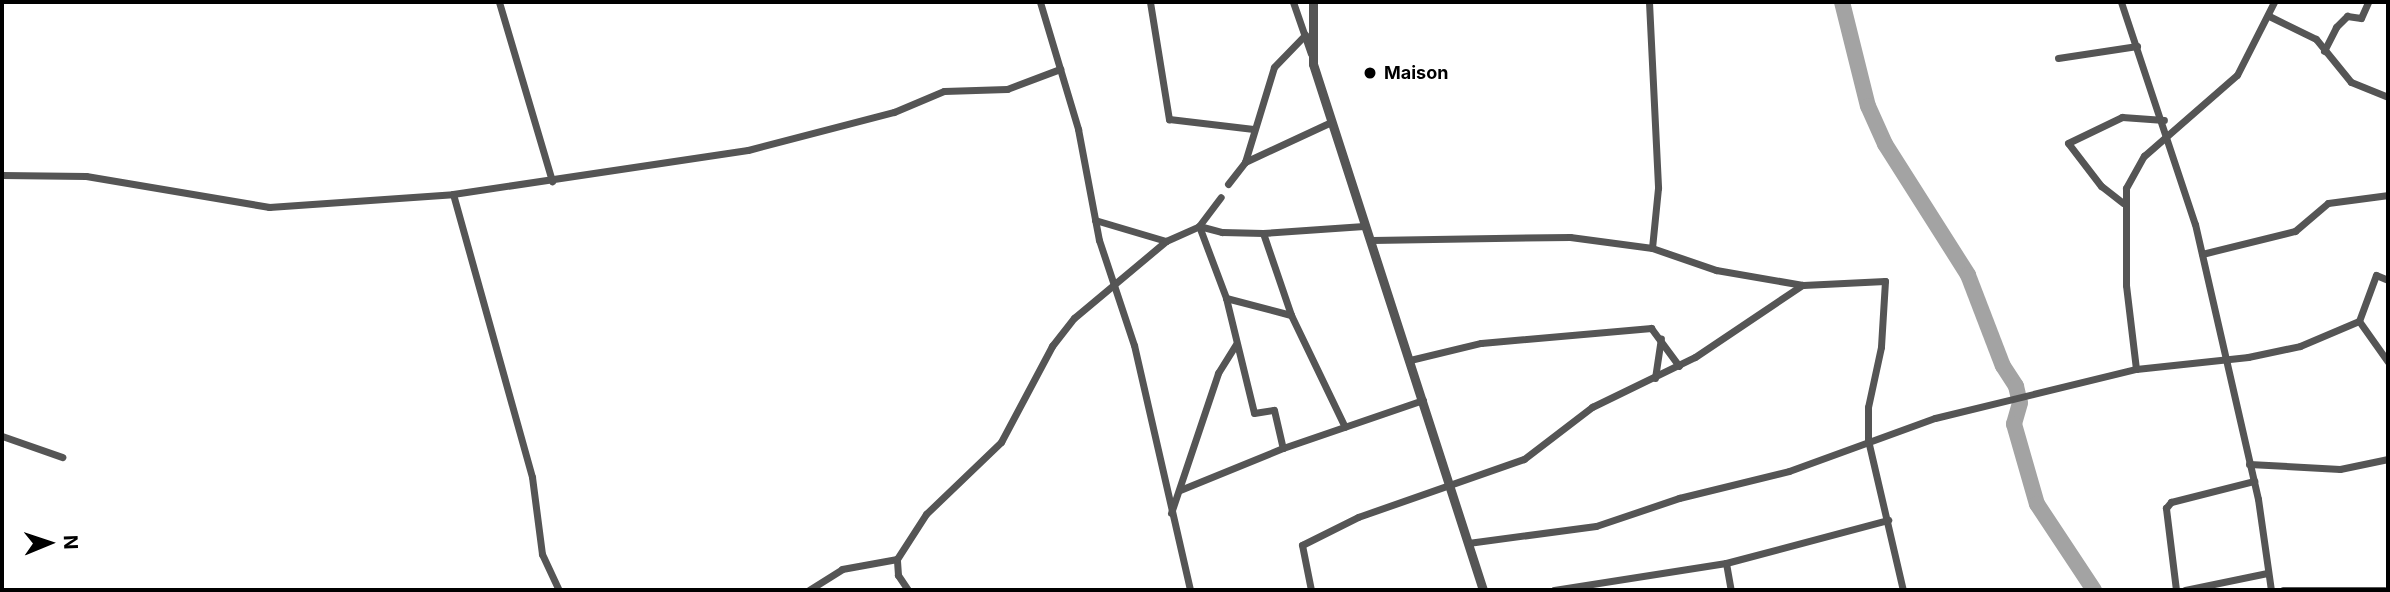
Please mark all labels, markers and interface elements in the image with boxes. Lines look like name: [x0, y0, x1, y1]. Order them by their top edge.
place label: Maison: [1384, 62, 1448, 84]
marker: Maison: [1362, 65, 1378, 81]
north arrow: [14, 508, 84, 578]
text: N: [59, 535, 82, 550]

